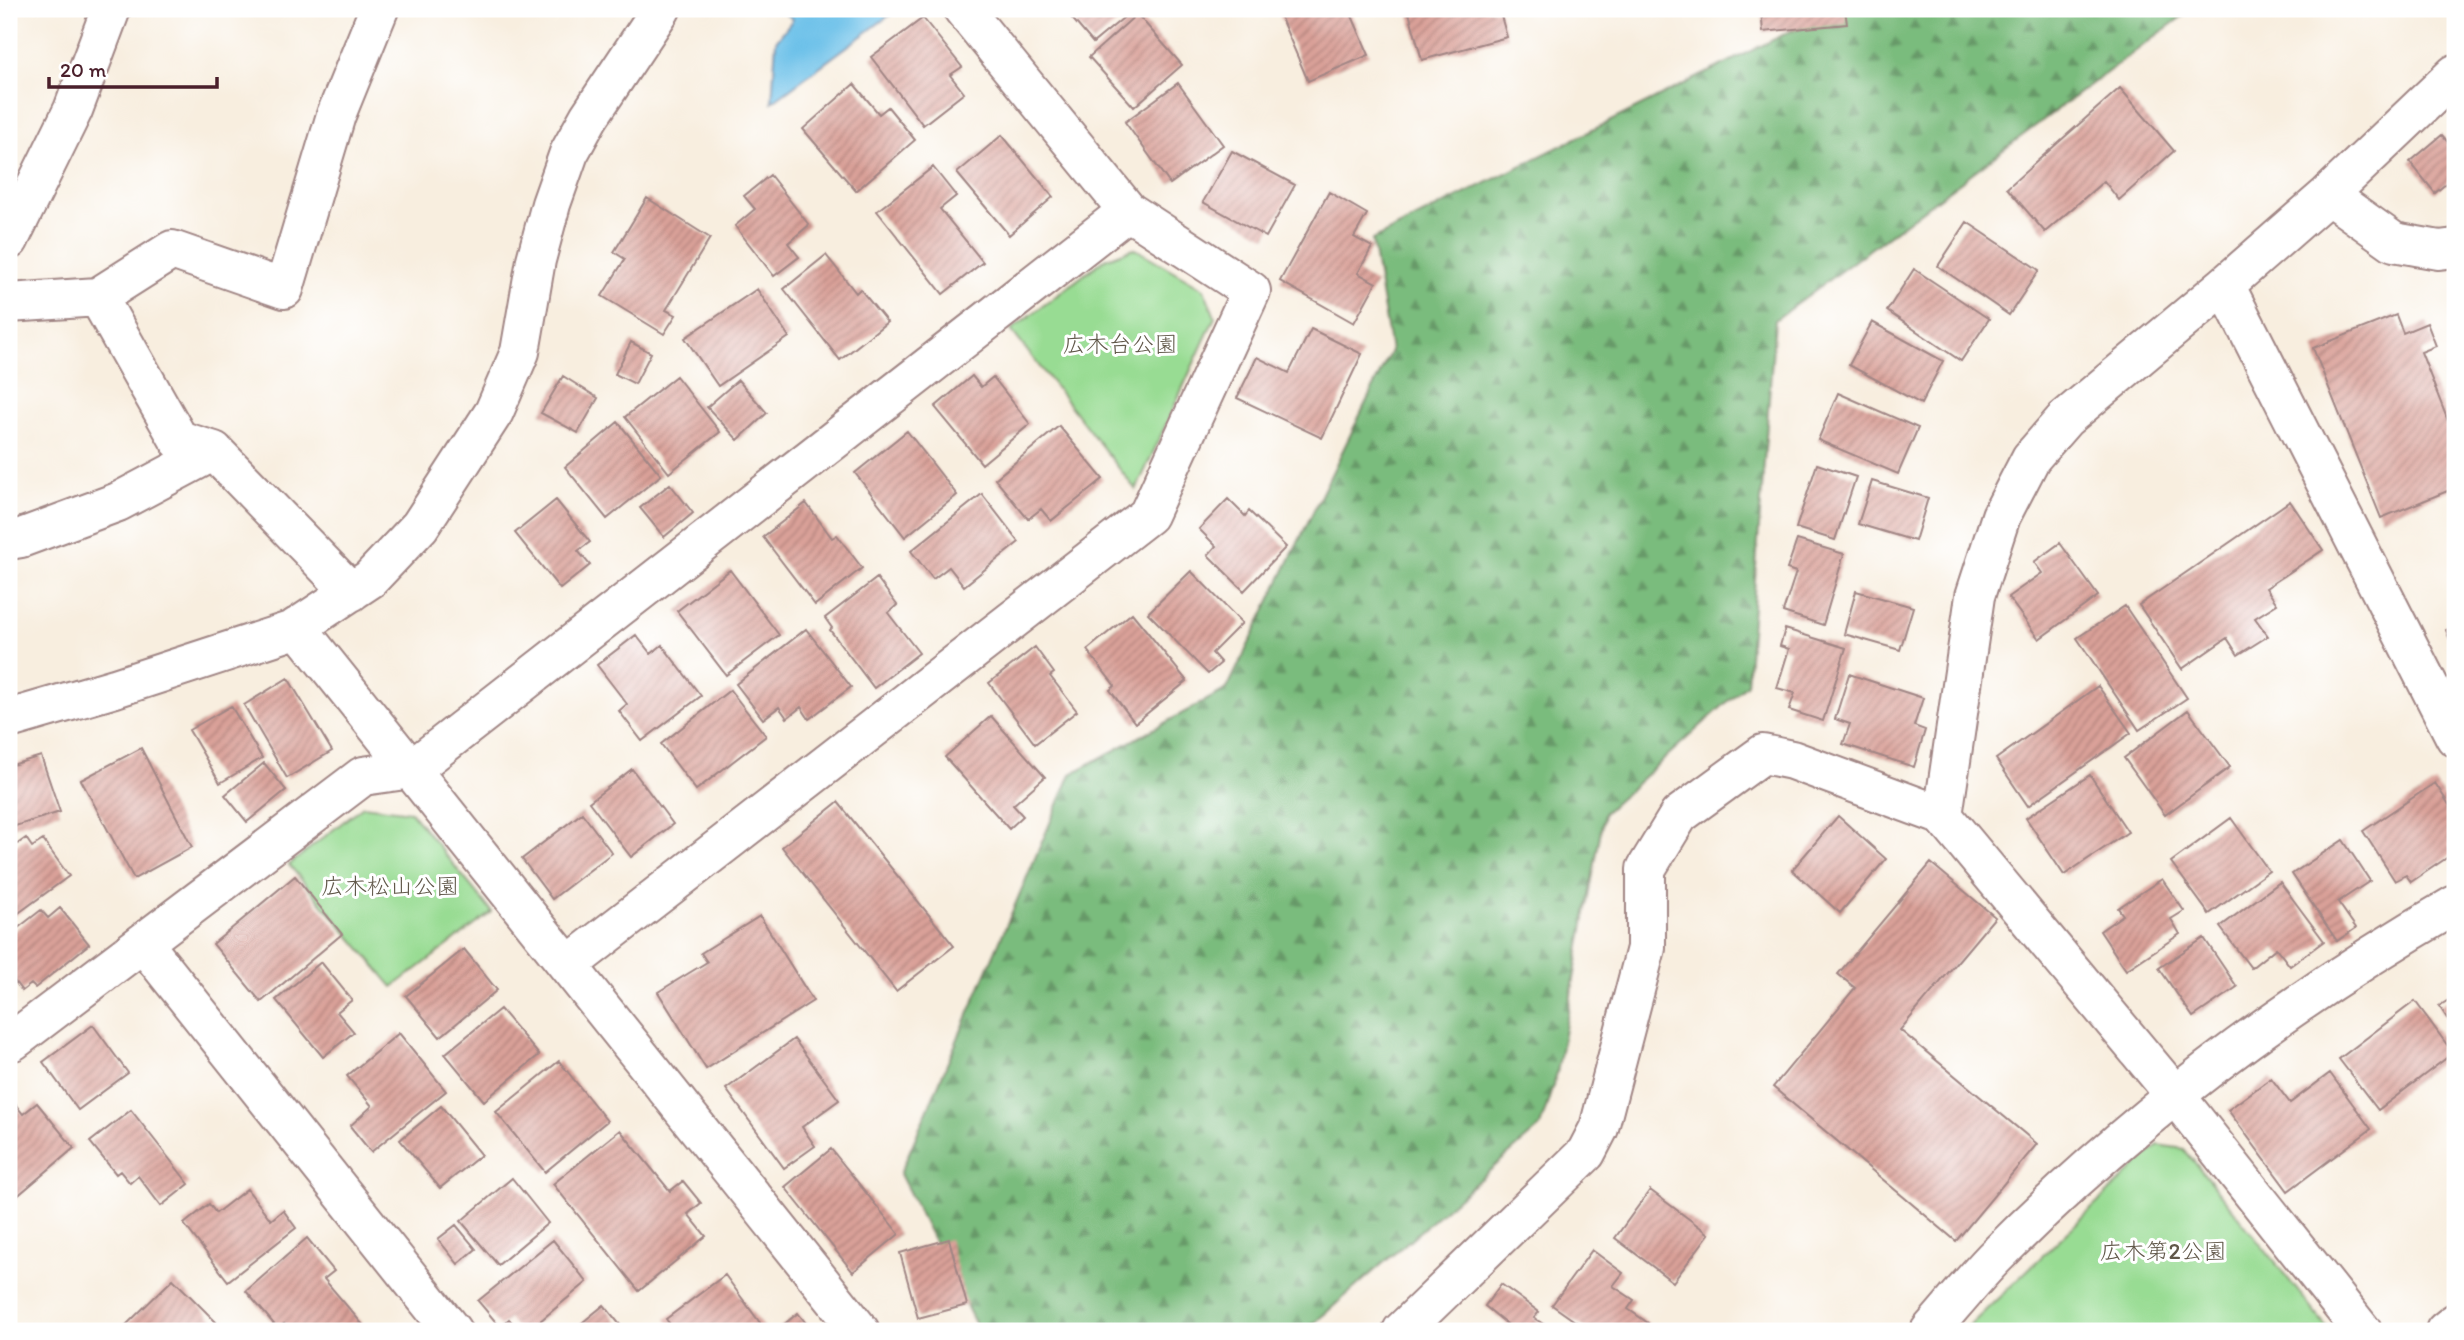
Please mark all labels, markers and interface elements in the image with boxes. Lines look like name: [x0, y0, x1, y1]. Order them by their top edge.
scale bar: [49, 46, 217, 90]
text: 20 m: [60, 57, 107, 82]
park label: 広木台公園: [1063, 330, 1178, 358]
park label: 広木松山公園: [321, 872, 459, 900]
park label: 広木第2公園: [2099, 1237, 2227, 1265]

